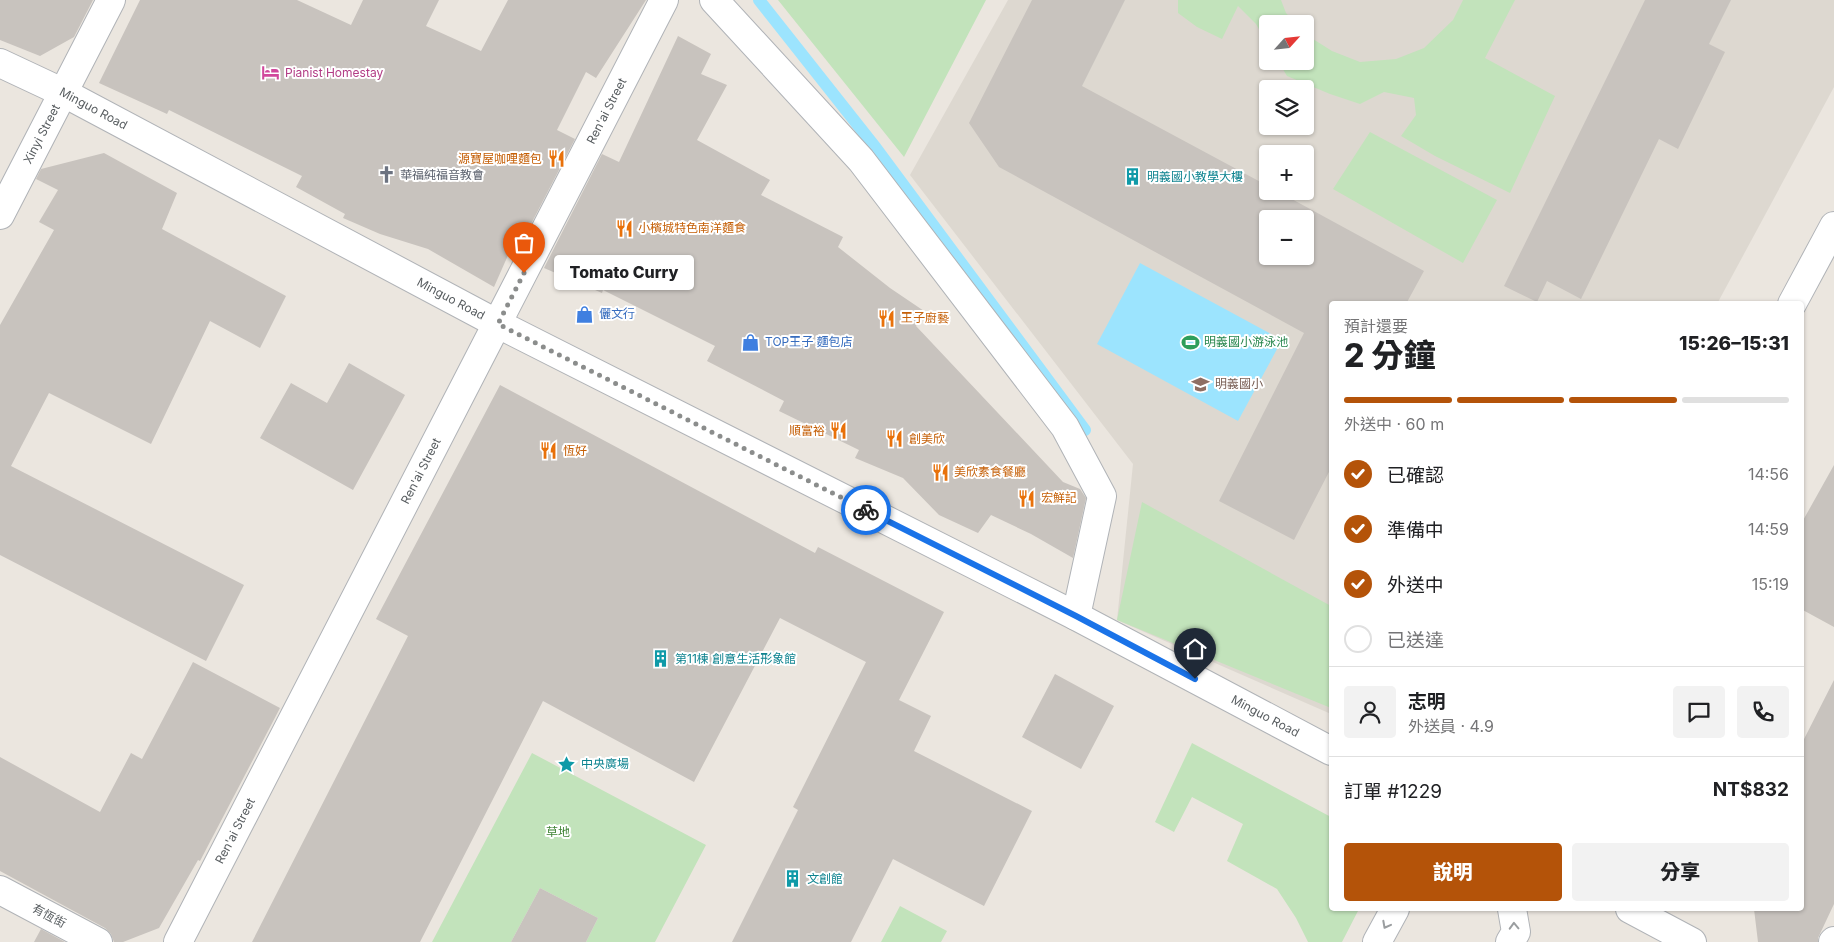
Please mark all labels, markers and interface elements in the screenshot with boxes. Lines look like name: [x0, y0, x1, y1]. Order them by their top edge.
north arrow: [1259, 15, 1314, 70]
map controls: [1259, 15, 1314, 265]
hotel icon: Pianist Homestay: [261, 63, 281, 83]
place label: Pianist Homestay: [285, 65, 383, 80]
street label: Ren'ai Street: [583, 75, 629, 146]
button: layers: [1259, 80, 1314, 135]
street label: Minguo Road: [57, 84, 130, 132]
street label: Xinyi Street: [20, 102, 63, 166]
button: +: [1259, 145, 1314, 200]
restaurant icon: 源寶屋咖哩麵包: [546, 149, 566, 169]
place label: 源寶屋咖哩麵包: [458, 151, 542, 166]
church icon: 華福純福音教會: [376, 165, 396, 185]
place label: 華福純福音教會: [400, 167, 484, 182]
building icon: 明義國小教學大樓: [1123, 167, 1143, 187]
place label: 明義國小教學大樓: [1147, 169, 1243, 184]
button: −: [1259, 210, 1314, 265]
restaurant icon: 小檳城特色南洋麵食: [614, 218, 634, 238]
place label: 小檳城特色南洋麵食: [638, 220, 746, 235]
pin: [503, 222, 545, 273]
icon: bag: [510, 229, 538, 257]
callout: Tomato Curry: [554, 256, 694, 290]
text: Tomato Curry: [570, 262, 678, 282]
street label: Minguo Road: [415, 274, 488, 323]
shop icon: 儷文行: [575, 304, 595, 324]
place label: 儷文行: [599, 306, 635, 321]
restaurant icon: 王子廚藝: [877, 308, 897, 328]
place label: 王子廚藝: [901, 310, 949, 325]
text: 預計還要: [1344, 316, 1408, 336]
shop icon: TOP王子 麵包店: [741, 332, 761, 352]
sports icon: 明義國小游泳池: [1180, 332, 1200, 352]
text: 15:26–15:31: [1679, 332, 1789, 355]
place label: TOP王子 麵包店: [765, 334, 853, 349]
place label: 明義國小游泳池: [1204, 334, 1288, 349]
text: 2 分鐘: [1344, 336, 1435, 375]
school or university icon: 明義國小: [1191, 374, 1211, 394]
place label: 明義國小: [1215, 376, 1263, 391]
text: 外送中 · 60 m: [1344, 414, 1444, 434]
restaurant icon: 順富裕: [829, 421, 849, 441]
place label: 順富裕: [789, 423, 825, 438]
restaurant icon: 創美欣: [885, 429, 905, 449]
place label: 創美欣: [909, 431, 945, 446]
street label: Ren'ai Street: [397, 435, 444, 506]
restaurant icon: 恆好: [539, 441, 559, 461]
place label: 恆好: [563, 443, 587, 458]
icon: check: [1344, 460, 1372, 488]
restaurant icon: 美欣素食餐廳: [930, 462, 950, 482]
place label: 美欣素食餐廳: [954, 464, 1026, 479]
text: 已確認: [1387, 464, 1444, 487]
text: 14:56: [1748, 464, 1789, 484]
courier: [841, 485, 891, 535]
restaurant icon: 宏鮮記: [1017, 488, 1037, 508]
place label: 宏鮮記: [1041, 490, 1077, 505]
icon: bike: [852, 496, 880, 524]
icon: check: [1344, 515, 1372, 543]
text: 準備中: [1387, 519, 1444, 542]
text: 14:59: [1748, 519, 1789, 539]
icon: check: [1344, 570, 1372, 598]
text: 外送中: [1387, 574, 1444, 597]
text: 15:19: [1752, 574, 1789, 594]
pin: [1174, 628, 1216, 679]
text: 已送達: [1387, 629, 1444, 652]
icon: home: [1181, 635, 1209, 663]
building icon: 第11棟 創意生活形象館: [651, 649, 671, 669]
place label: 第11棟 創意生活形象館: [675, 651, 796, 666]
button: person: [1344, 686, 1396, 738]
button: chat: [1673, 686, 1725, 738]
button: phone: [1737, 686, 1789, 738]
text: 志明: [1408, 690, 1446, 713]
street label: Minguo Road: [1229, 692, 1302, 740]
text: 外送員 · 4.9: [1408, 716, 1494, 736]
place icon: 中央廣場: [557, 754, 577, 774]
place label: 中央廣場: [581, 756, 629, 771]
text: NT$832: [1713, 778, 1789, 801]
text: 訂單 #1229: [1344, 780, 1442, 803]
street label: Ren'ai Street: [212, 795, 258, 866]
park label: 草地: [546, 824, 570, 839]
button: 說明: [1344, 843, 1562, 901]
button: 分享: [1572, 843, 1789, 901]
building icon: 文創館: [783, 869, 803, 889]
place label: 文創館: [807, 871, 843, 886]
street label: 有恆街: [30, 900, 69, 931]
one-way arrow: [1382, 920, 1392, 929]
one-way arrow: [1508, 921, 1519, 929]

